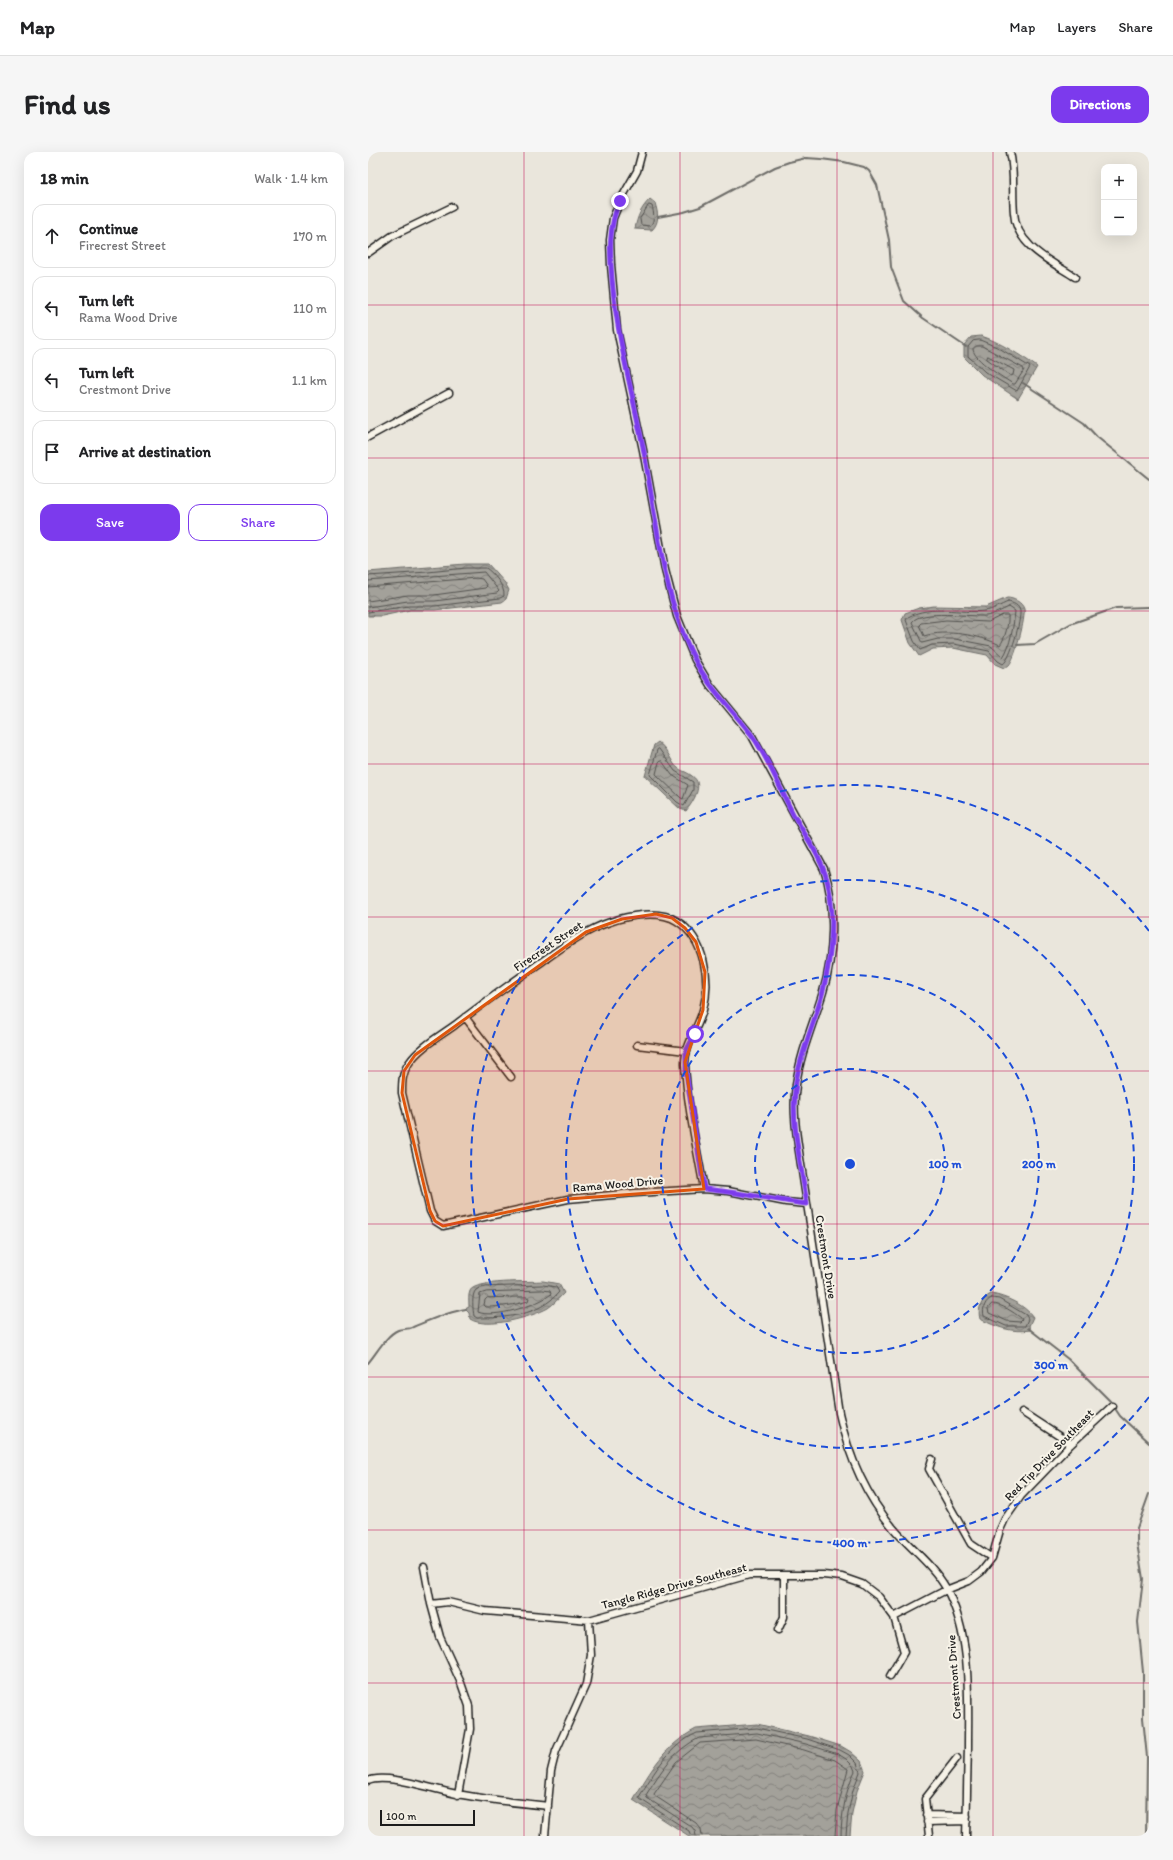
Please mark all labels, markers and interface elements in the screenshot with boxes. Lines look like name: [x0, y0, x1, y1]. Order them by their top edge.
text: Map: [20, 16, 55, 39]
text: Map: [1010, 19, 1035, 36]
text: Layers: [1057, 19, 1096, 36]
text: Share: [1118, 19, 1153, 36]
button: Directions: [1051, 86, 1149, 123]
text: Find us: [24, 87, 111, 121]
map controls: [1101, 164, 1137, 236]
button: +: [1101, 164, 1137, 200]
text: 18 min: [40, 168, 89, 188]
text: Walk · 1.4 km: [254, 171, 328, 186]
route end: [611, 192, 629, 210]
button: −: [1101, 200, 1137, 236]
text: Continue: [79, 220, 138, 238]
icon: ahead: [41, 225, 63, 247]
text: 170 m: [293, 229, 327, 244]
text: Firecrest Street: [79, 238, 166, 253]
text: Turn left: [79, 292, 134, 310]
icon: left: [41, 297, 63, 319]
text: 110 m: [293, 301, 327, 316]
text: Rama Wood Drive: [79, 310, 178, 325]
text: Turn left: [79, 364, 134, 382]
icon: left: [41, 369, 63, 391]
text: 1.1 km: [292, 373, 327, 388]
text: Crestmont Drive: [79, 382, 171, 397]
icon: arrive: [41, 441, 63, 463]
text: Arrive at destination: [79, 443, 211, 461]
button: Save: [40, 504, 180, 541]
button: Share: [188, 504, 328, 541]
street label: Firecrest Street: [511, 918, 586, 974]
route start: [686, 1025, 704, 1043]
centre of rings: [843, 1157, 857, 1171]
text: 100 m: [928, 1157, 962, 1171]
text: 200 m: [1022, 1157, 1057, 1171]
street label: Rama Wood Drive: [572, 1173, 664, 1195]
street label: Crestmont Drive: [812, 1214, 840, 1300]
text: 300 m: [1034, 1358, 1069, 1372]
street label: Red Tip Drive Southeast: [1002, 1406, 1097, 1504]
text: 400 m: [833, 1536, 868, 1550]
street label: Tangle Ridge Drive Southeast: [600, 1560, 749, 1612]
street label: Crestmont Drive: [944, 1634, 964, 1720]
scale bar: [380, 1808, 475, 1827]
text: 100 m: [386, 1810, 416, 1823]

